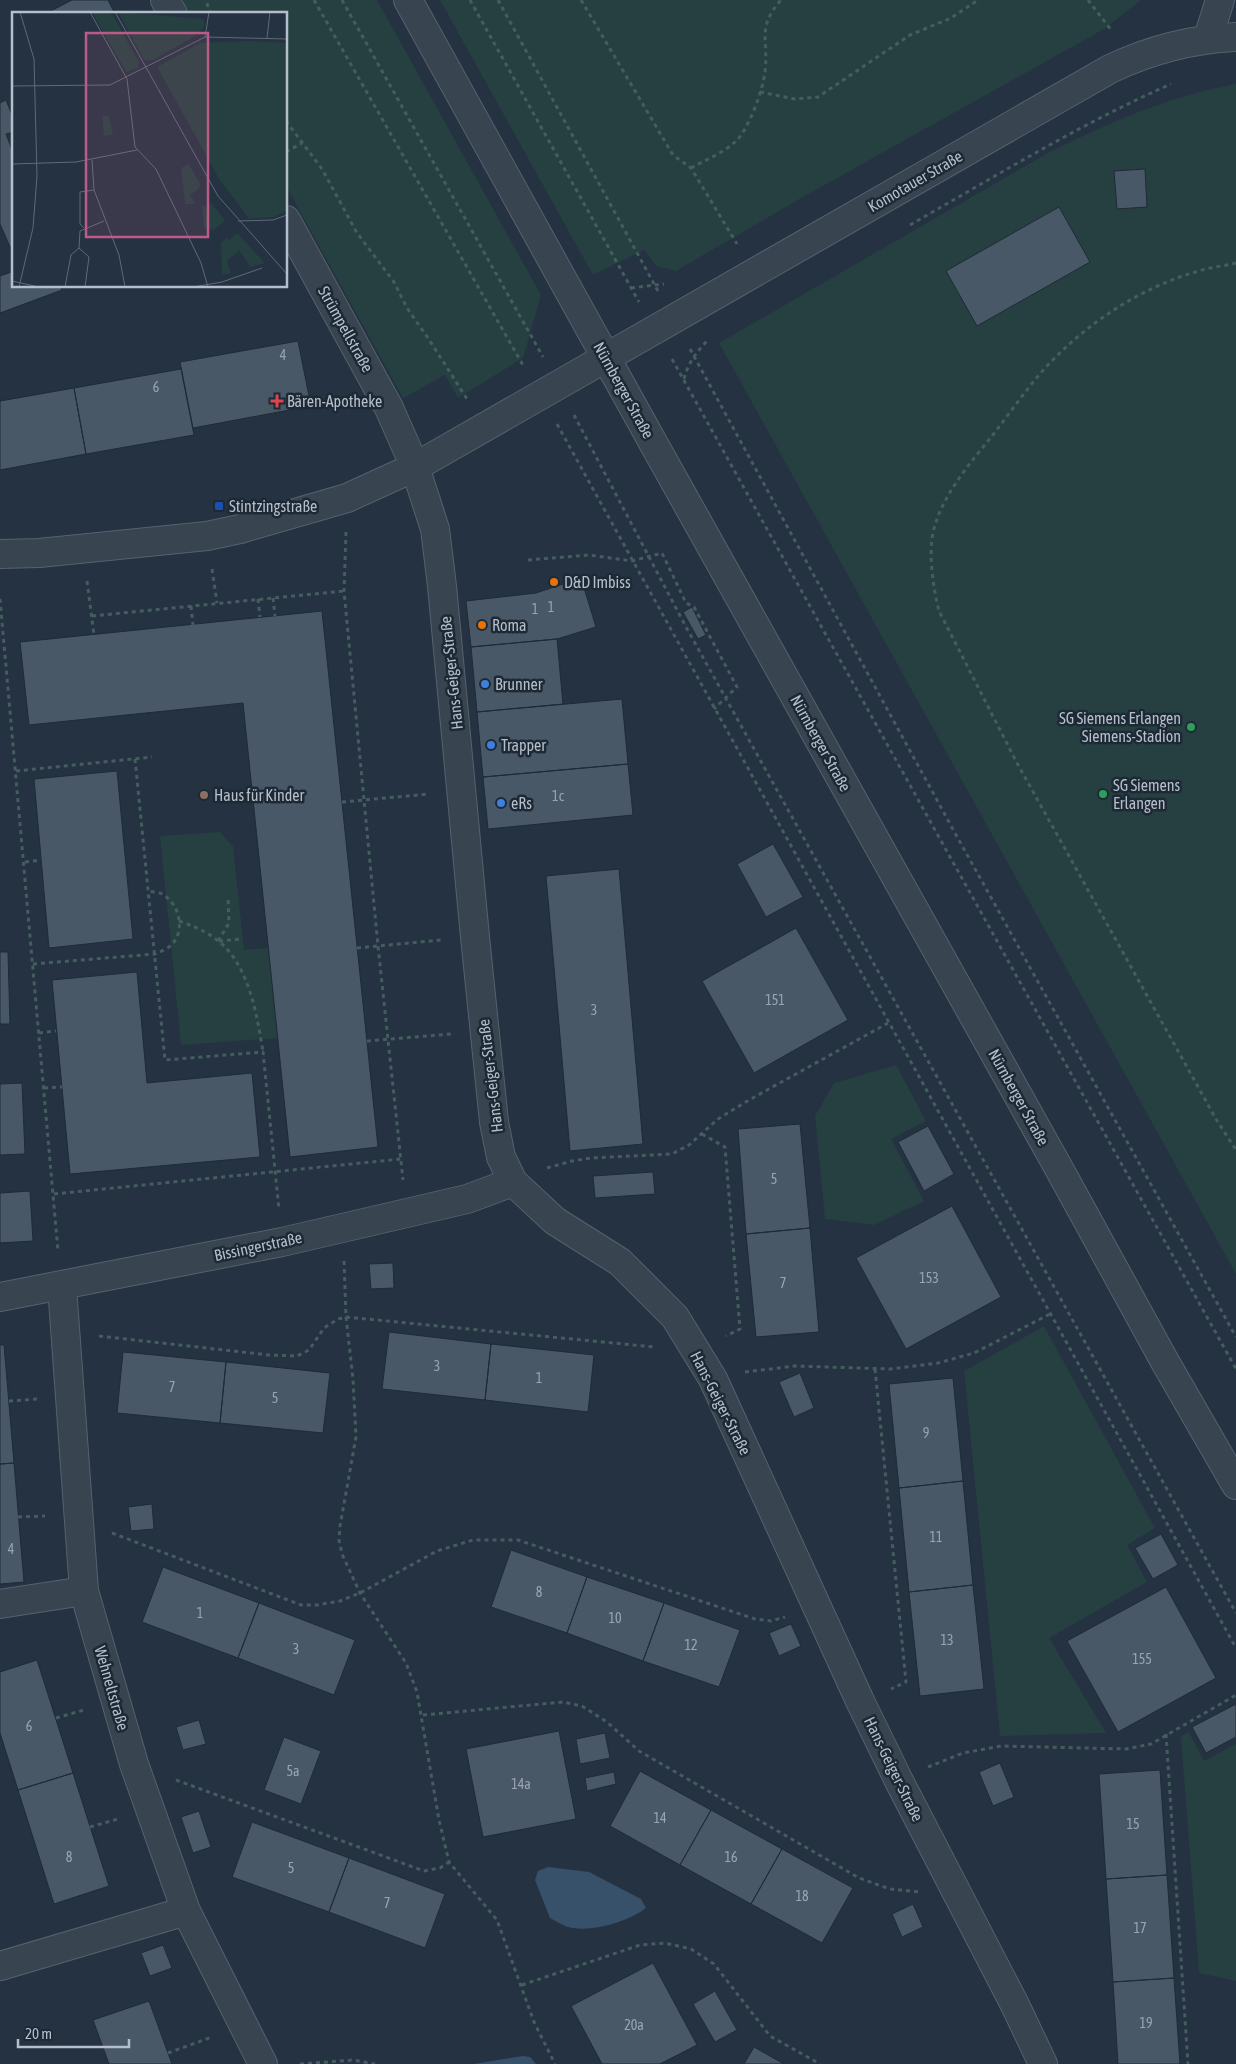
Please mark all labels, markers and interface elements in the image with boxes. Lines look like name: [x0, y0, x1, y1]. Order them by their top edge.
inset map: [12, 12, 288, 288]
street label: Komotauer Straße: [865, 147, 965, 215]
street label: Strümpellstraße: [314, 283, 377, 376]
street label: Nürnberger Straße: [589, 339, 658, 442]
house number: 4: [280, 347, 287, 363]
house number: 6: [153, 379, 160, 395]
place label: Bären-Apotheke: [287, 392, 382, 411]
marker: Bären-Apotheke: [271, 395, 283, 407]
place label: Stintzingstraße: [229, 497, 317, 516]
marker: Stintzingstraße: [213, 500, 225, 512]
place label: D&D Imbiss: [564, 573, 631, 591]
marker: D&D Imbiss: [548, 576, 560, 588]
house number: 1: [548, 599, 554, 615]
house number: 1: [532, 601, 538, 617]
street label: Hans-Geiger-Straße: [436, 615, 467, 731]
place label: Roma: [492, 616, 526, 634]
marker: Roma: [476, 619, 488, 631]
place label: Brunner: [495, 675, 543, 693]
marker: Brunner: [479, 678, 491, 690]
street label: Nürnberger Straße: [786, 692, 855, 795]
place label: SG Siemens Erlangen Siemens-Stadion: [1059, 709, 1181, 745]
marker: SG Siemens Erlangen Siemens-Stadion: [1185, 721, 1197, 733]
place label: Trapper: [501, 736, 546, 755]
marker: Trapper: [485, 739, 497, 751]
place label: SG Siemens Erlangen: [1113, 776, 1181, 813]
place label: Haus für Kinder: [214, 786, 304, 804]
house number: 1c: [552, 788, 565, 804]
marker: SG Siemens Erlangen: [1097, 788, 1109, 800]
marker: Haus für Kinder: [198, 789, 210, 801]
place label: eRs: [511, 794, 532, 812]
marker: eRs: [495, 797, 507, 809]
house number: 151: [765, 992, 785, 1008]
house number: 3: [591, 1002, 597, 1018]
street label: Hans-Geiger-Straße: [474, 1018, 507, 1134]
street label: Nürnberger Straße: [984, 1046, 1053, 1149]
house number: 5: [771, 1171, 777, 1187]
street label: Bissingerstraße: [212, 1228, 304, 1265]
house number: 153: [919, 1270, 939, 1286]
house number: 7: [780, 1275, 786, 1291]
street label: Hans-Geiger-Straße: [686, 1348, 755, 1458]
house number: 3: [434, 1358, 440, 1374]
house number: 1: [536, 1370, 542, 1386]
house number: 7: [169, 1379, 175, 1395]
house number: 5: [272, 1390, 278, 1406]
house number: 9: [923, 1425, 929, 1441]
house number: 11: [929, 1529, 943, 1545]
house number: 4: [8, 1541, 15, 1557]
house number: 8: [536, 1584, 543, 1600]
house number: 1: [197, 1605, 203, 1621]
house number: 10: [608, 1610, 622, 1626]
house number: 13: [940, 1632, 954, 1648]
house number: 12: [684, 1637, 698, 1653]
house number: 3: [293, 1641, 299, 1657]
street label: Wehneltstraße: [91, 1644, 133, 1732]
house number: 155: [1132, 1651, 1152, 1667]
street label: Hans-Geiger-Straße: [860, 1714, 927, 1825]
house number: 6: [26, 1718, 33, 1734]
house number: 5a: [286, 1763, 300, 1779]
house number: 14a: [511, 1776, 531, 1792]
house number: 14: [653, 1810, 667, 1826]
house number: 15: [1126, 1816, 1140, 1832]
house number: 8: [66, 1849, 73, 1865]
house number: 16: [724, 1849, 738, 1865]
house number: 5: [288, 1860, 294, 1876]
house number: 18: [795, 1888, 809, 1904]
house number: 7: [384, 1895, 390, 1911]
house number: 17: [1133, 1920, 1147, 1936]
house number: 19: [1139, 2015, 1153, 2031]
scale bar: [18, 2016, 129, 2048]
house number: 20a: [624, 2017, 644, 2033]
text: 20 m: [25, 2025, 52, 2042]

